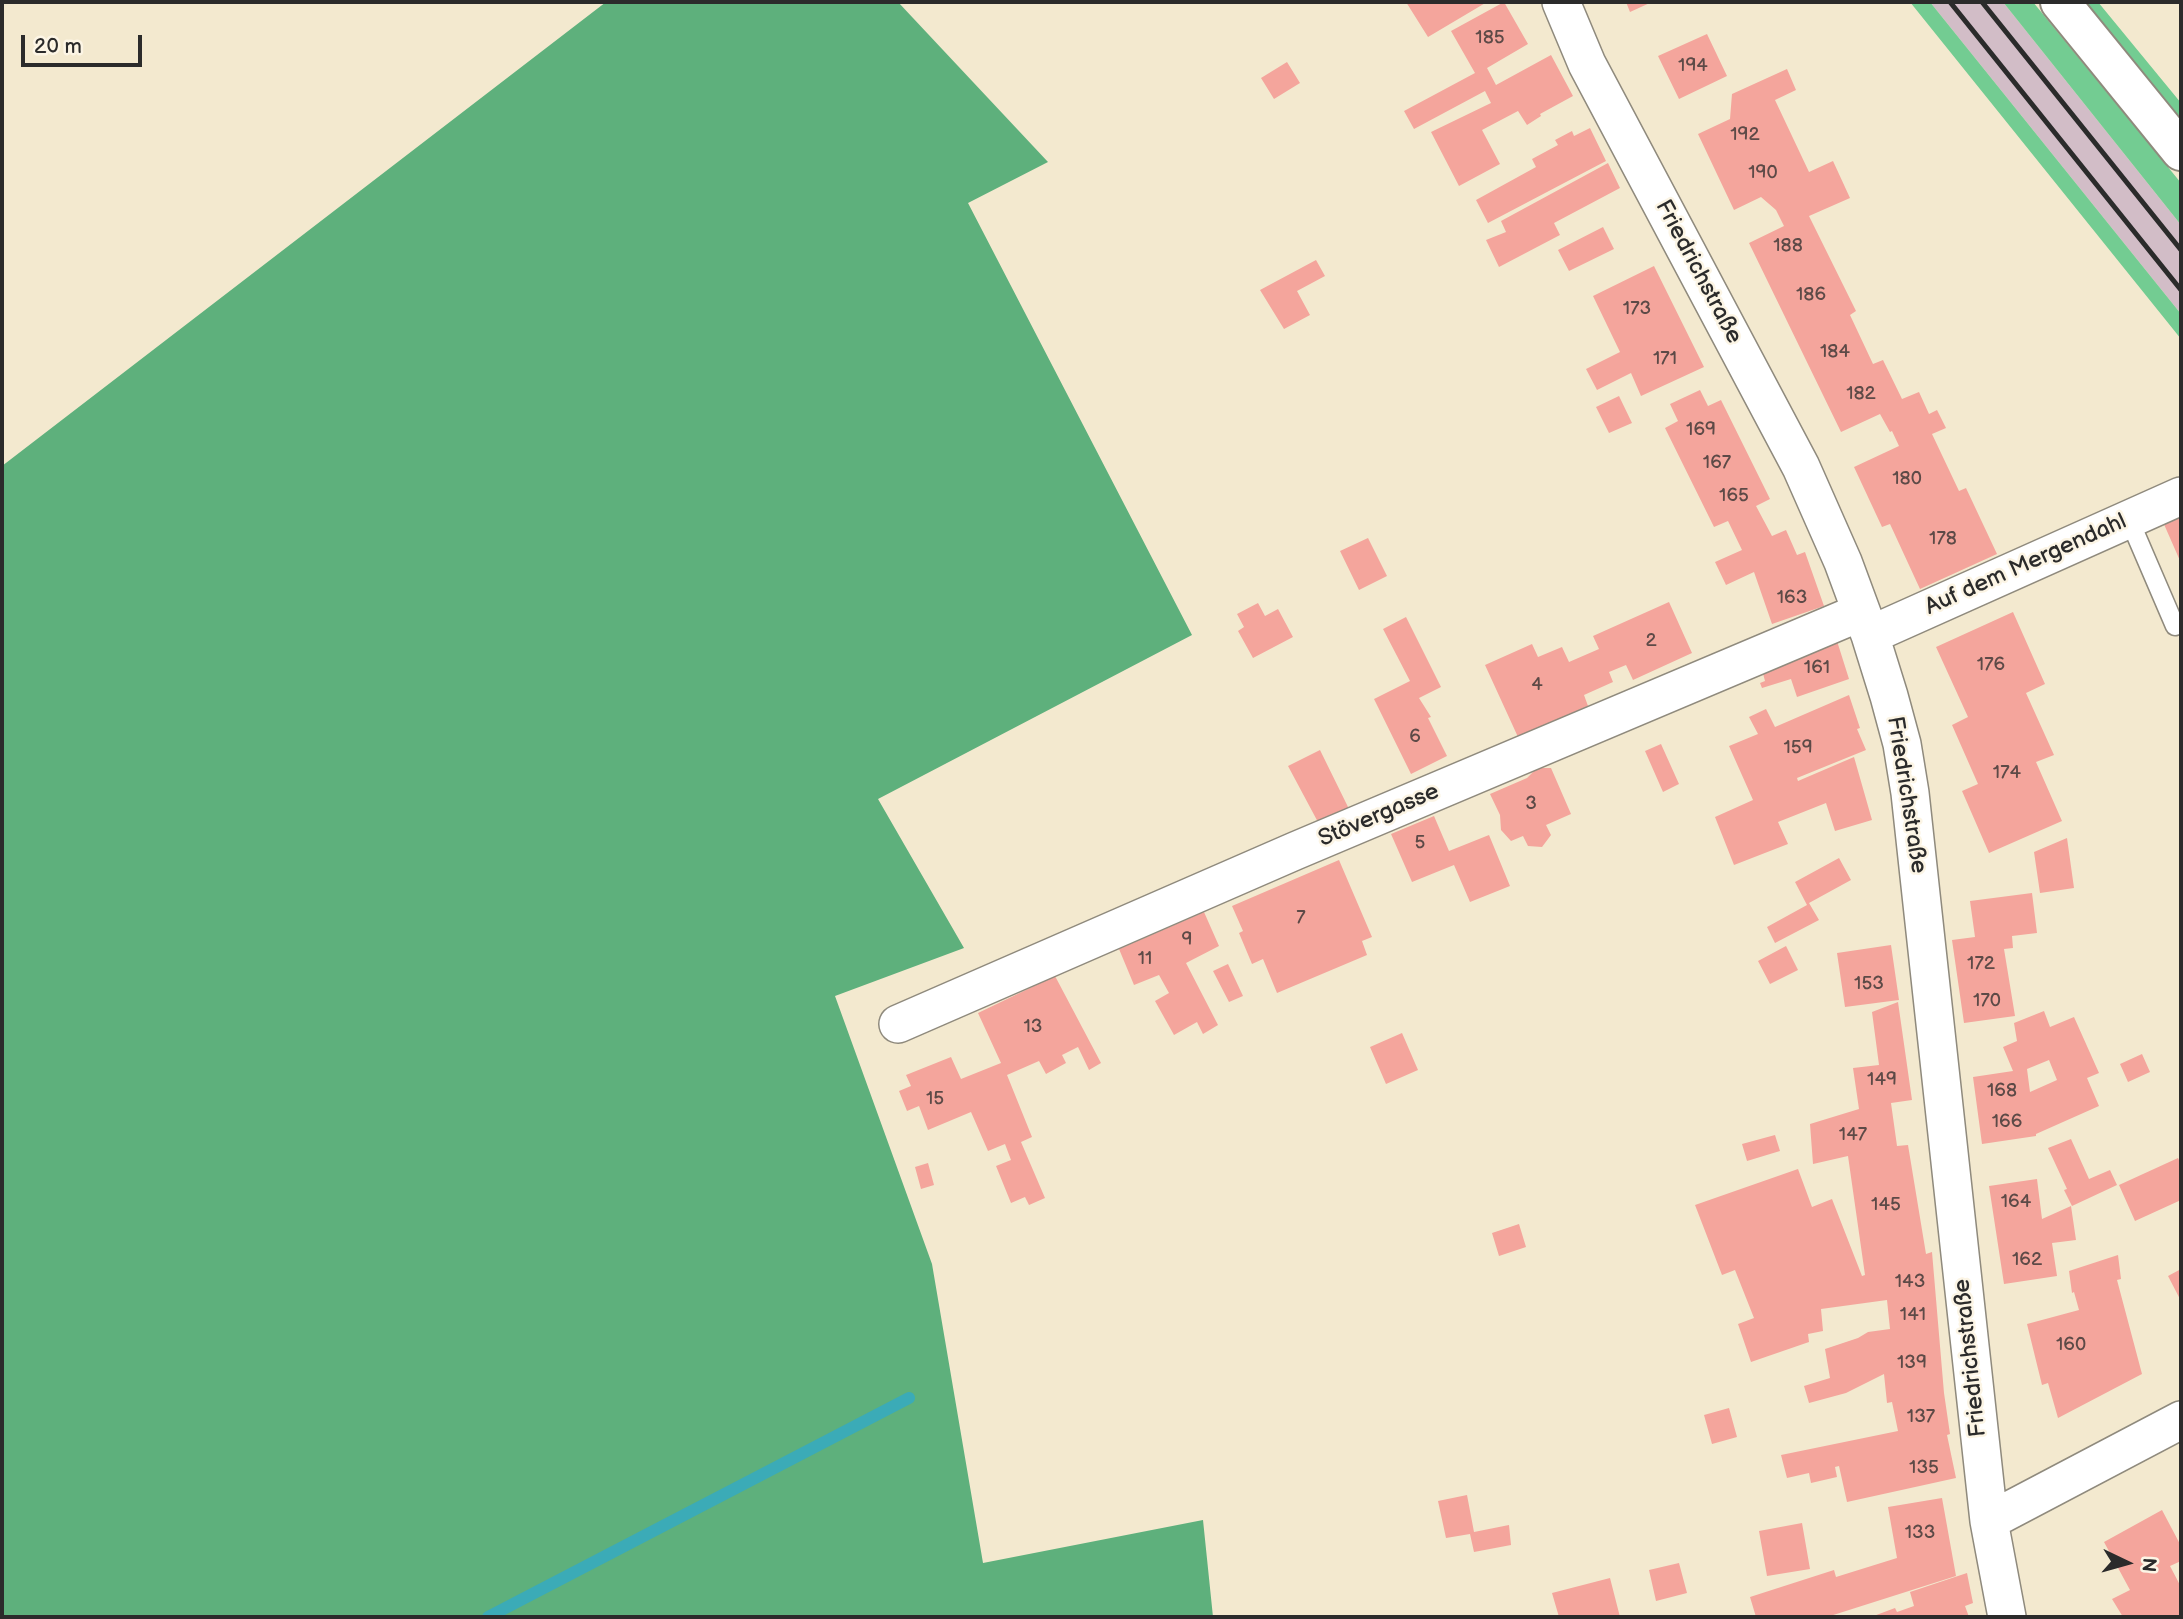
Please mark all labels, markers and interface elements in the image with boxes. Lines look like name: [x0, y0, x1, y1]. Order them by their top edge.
scale bar: [24, 21, 145, 65]
house number: 185: [1475, 27, 1505, 49]
text: 20 m: [34, 34, 82, 59]
house number: 194: [1678, 55, 1708, 77]
house number: 192: [1730, 124, 1760, 146]
house number: 190: [1748, 162, 1778, 184]
street label: Friedrichstraße: [1649, 195, 1747, 349]
house number: 188: [1773, 235, 1803, 257]
house number: 186: [1796, 284, 1826, 306]
house number: 173: [1623, 298, 1651, 320]
house number: 184: [1820, 341, 1850, 363]
house number: 171: [1653, 348, 1677, 370]
house number: 182: [1846, 383, 1876, 405]
house number: 169: [1686, 419, 1716, 441]
house number: 167: [1703, 452, 1731, 474]
house number: 180: [1892, 468, 1922, 490]
house number: 165: [1719, 485, 1749, 507]
street label: Auf dem Mergendahl: [1921, 508, 2131, 622]
house number: 178: [1929, 528, 1957, 550]
house number: 163: [1777, 587, 1807, 609]
house number: 2: [1645, 630, 1657, 652]
house number: 176: [1977, 654, 2005, 676]
house number: 161: [1804, 657, 1830, 679]
house number: 4: [1531, 674, 1543, 696]
street label: Friedrichstraße: [1880, 715, 1932, 875]
house number: 6: [1409, 726, 1421, 748]
house number: 159: [1783, 737, 1813, 759]
house number: 174: [1993, 762, 2021, 784]
street label: Stövergasse: [1315, 778, 1443, 854]
house number: 3: [1525, 793, 1537, 815]
house number: 5: [1415, 832, 1425, 854]
house number: 7: [1296, 907, 1306, 929]
house number: 9: [1182, 929, 1192, 951]
house number: 11: [1138, 948, 1152, 970]
house number: 172: [1967, 953, 1995, 975]
house number: 153: [1854, 973, 1884, 995]
house number: 170: [1973, 990, 2001, 1012]
house number: 13: [1023, 1016, 1043, 1038]
house number: 149: [1867, 1069, 1897, 1091]
house number: 168: [1987, 1080, 2017, 1102]
house number: 15: [926, 1088, 944, 1110]
house number: 166: [1992, 1111, 2022, 1133]
house number: 147: [1839, 1124, 1867, 1146]
house number: 164: [2001, 1191, 2031, 1213]
house number: 145: [1871, 1194, 1901, 1216]
house number: 162: [2012, 1249, 2042, 1271]
house number: 143: [1895, 1271, 1925, 1293]
street label: Friedrichstraße: [1949, 1278, 1993, 1438]
house number: 141: [1900, 1304, 1926, 1326]
house number: 160: [2056, 1334, 2086, 1356]
house number: 139: [1897, 1352, 1927, 1374]
house number: 137: [1907, 1406, 1935, 1428]
house number: 135: [1909, 1457, 1939, 1479]
house number: 133: [1905, 1522, 1935, 1544]
north arrow: [2092, 1528, 2162, 1598]
text: N: [2136, 1557, 2160, 1573]

